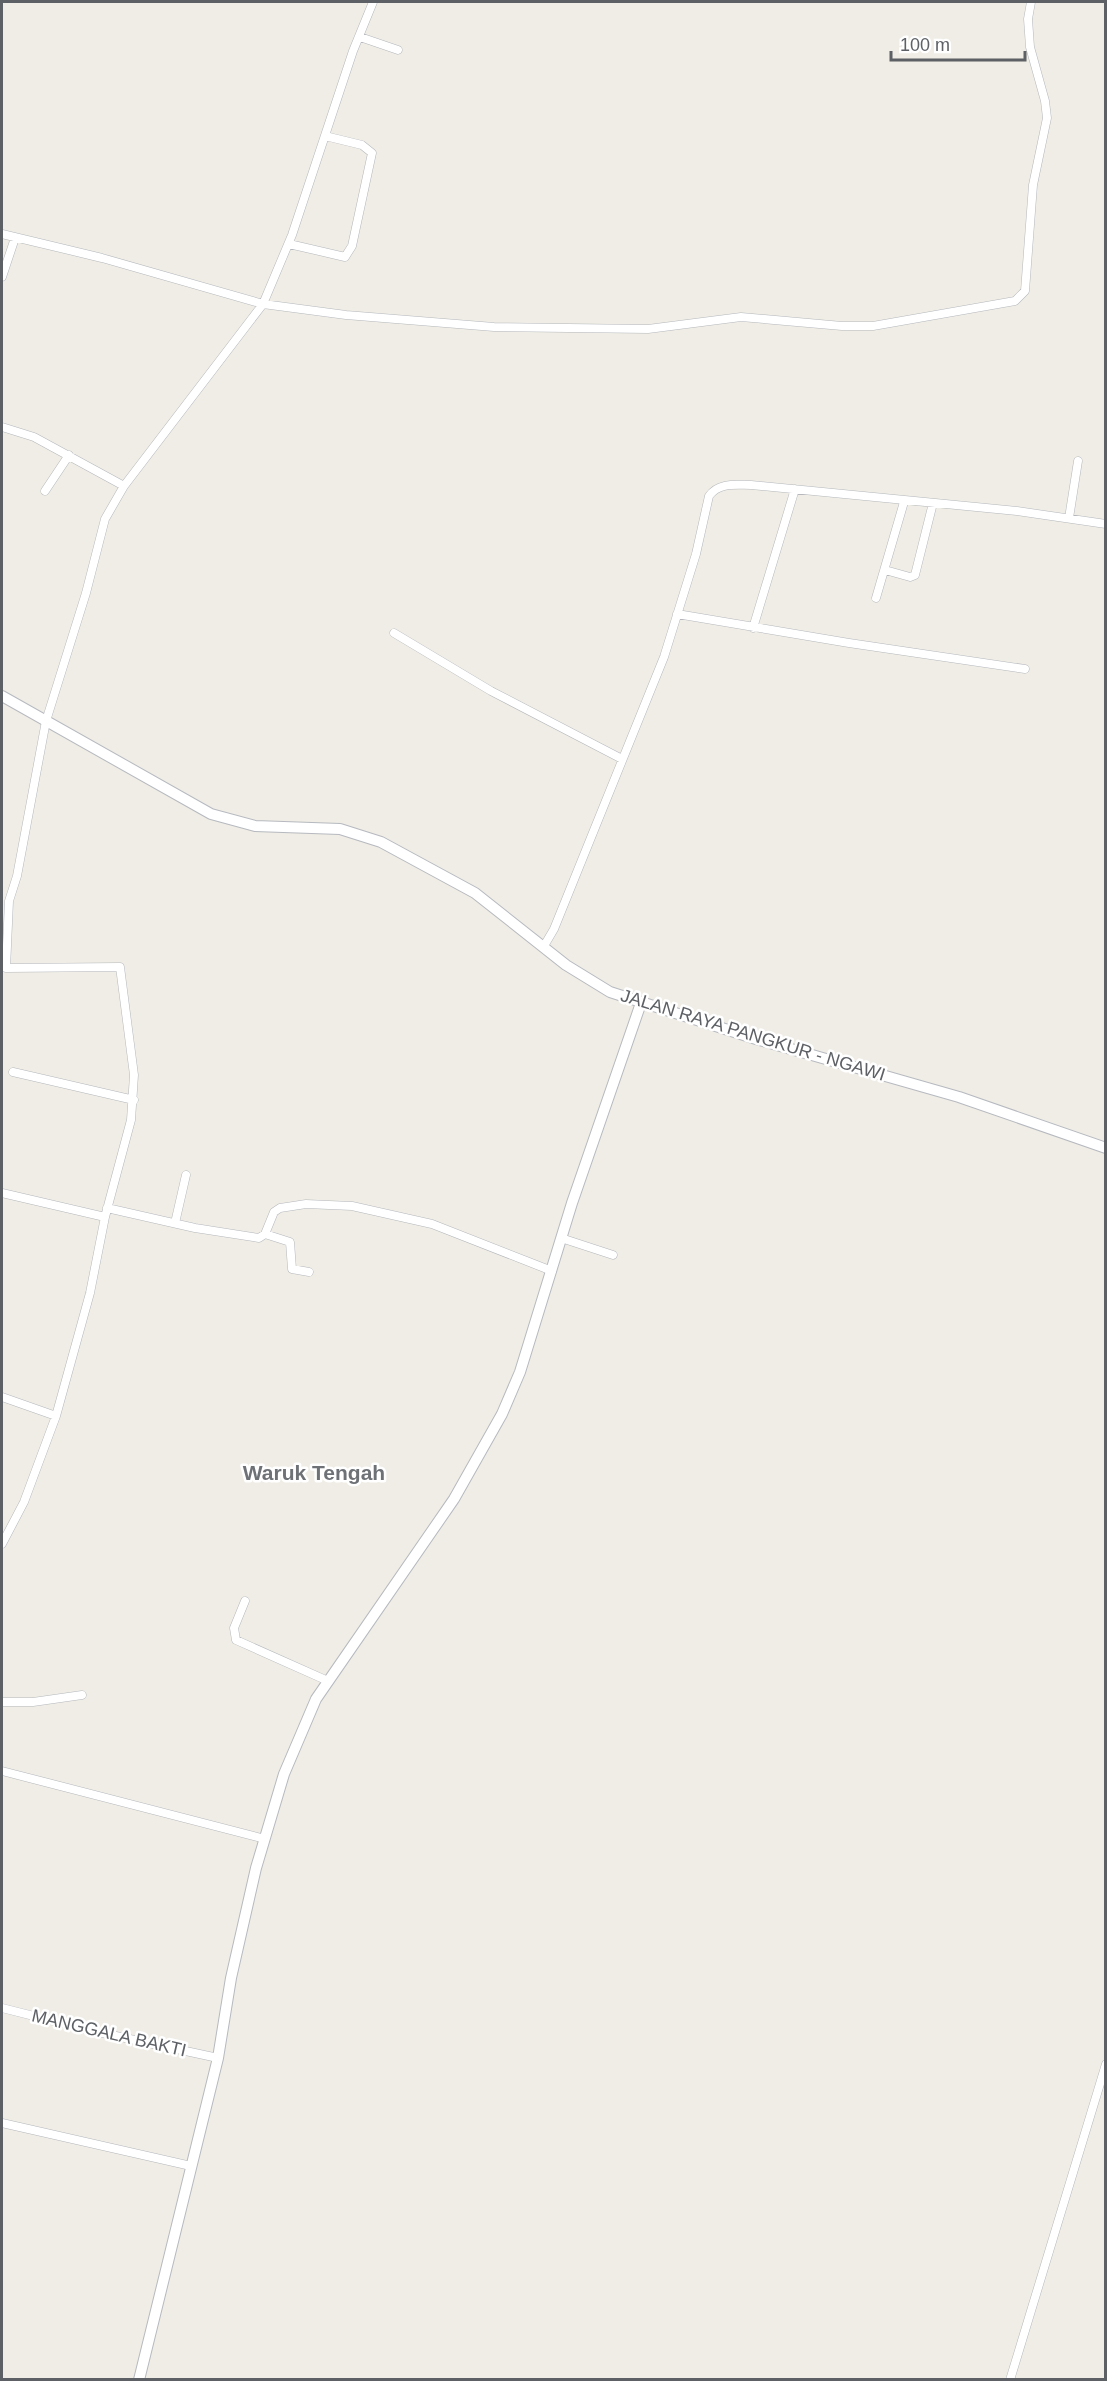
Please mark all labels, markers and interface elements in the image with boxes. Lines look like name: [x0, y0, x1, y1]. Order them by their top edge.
scale bar: [891, 24, 1024, 62]
text: 100 m: [900, 35, 950, 55]
street label: JALAN RAYA PANGKUR - NGAWI: [618, 985, 888, 1085]
district label: Waruk Tengah: [243, 1461, 385, 1484]
street label: MANGGALA BAKTI: [30, 2005, 188, 2061]

